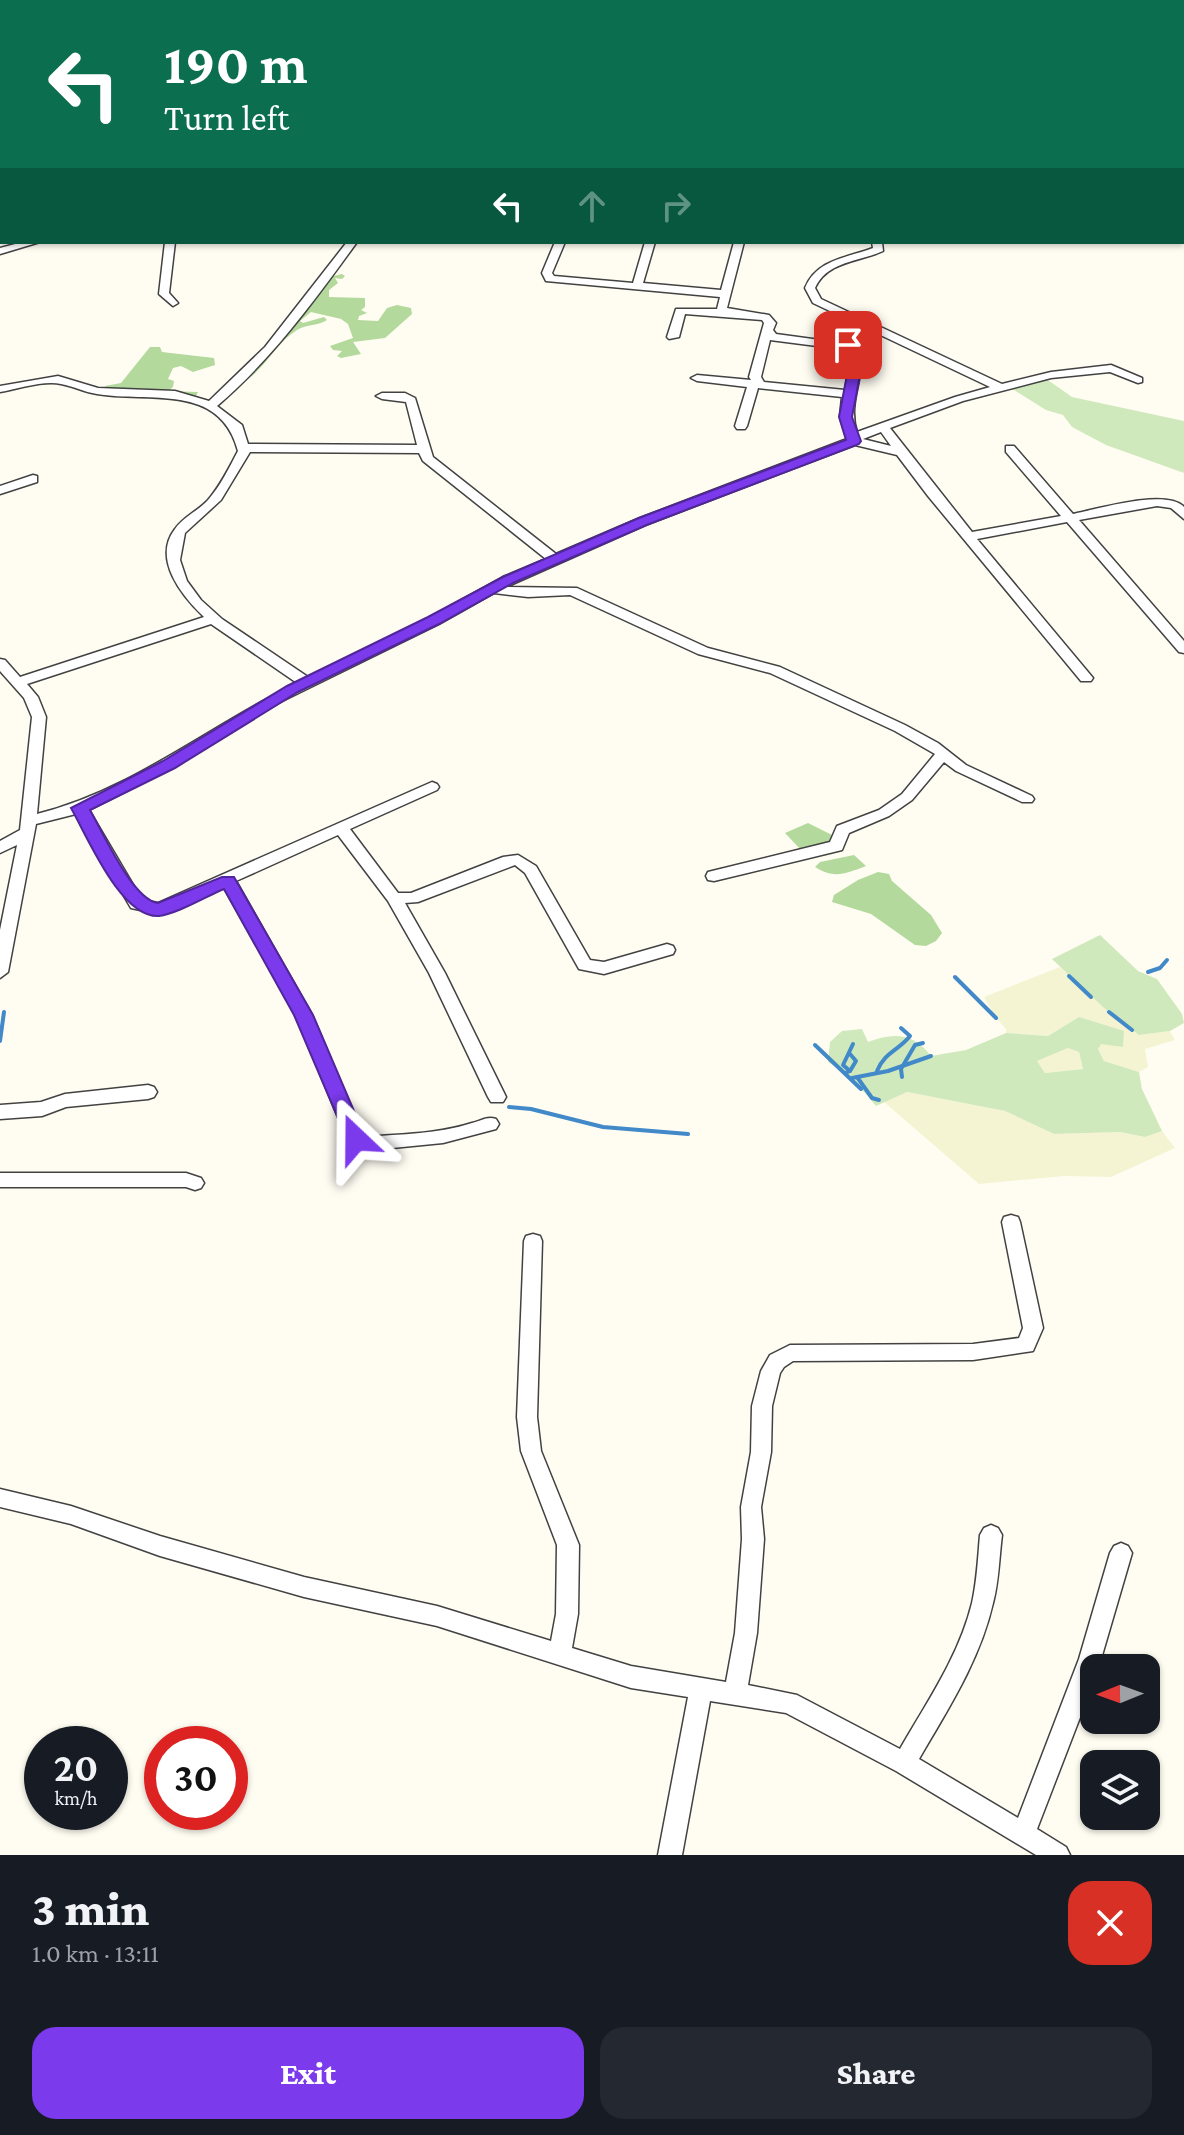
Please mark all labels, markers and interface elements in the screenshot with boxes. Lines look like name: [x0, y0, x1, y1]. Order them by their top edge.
icon: left: [32, 32, 136, 136]
text: 190 m: [164, 33, 308, 95]
text: Turn left: [164, 98, 289, 138]
icon: left: [486, 184, 530, 228]
icon: ahead: [570, 184, 614, 228]
icon: right: [654, 184, 698, 228]
pin: [814, 311, 882, 379]
icon: arrive: [826, 323, 870, 367]
position arrow: [314, 1097, 398, 1181]
north arrow: [1080, 1654, 1160, 1734]
map controls: [1080, 1654, 1160, 1830]
speed limit sign: 30: [144, 1726, 248, 1830]
text: 20: [54, 1745, 98, 1790]
button: layers: [1080, 1750, 1160, 1830]
text: km/h: [54, 1787, 98, 1809]
button: close: [1068, 1881, 1152, 1965]
text: 3 min: [32, 1882, 149, 1935]
text: 1.0 km · 13:11: [32, 1939, 159, 1968]
button: Exit: [32, 2027, 584, 2119]
button: Share: [600, 2027, 1152, 2119]

